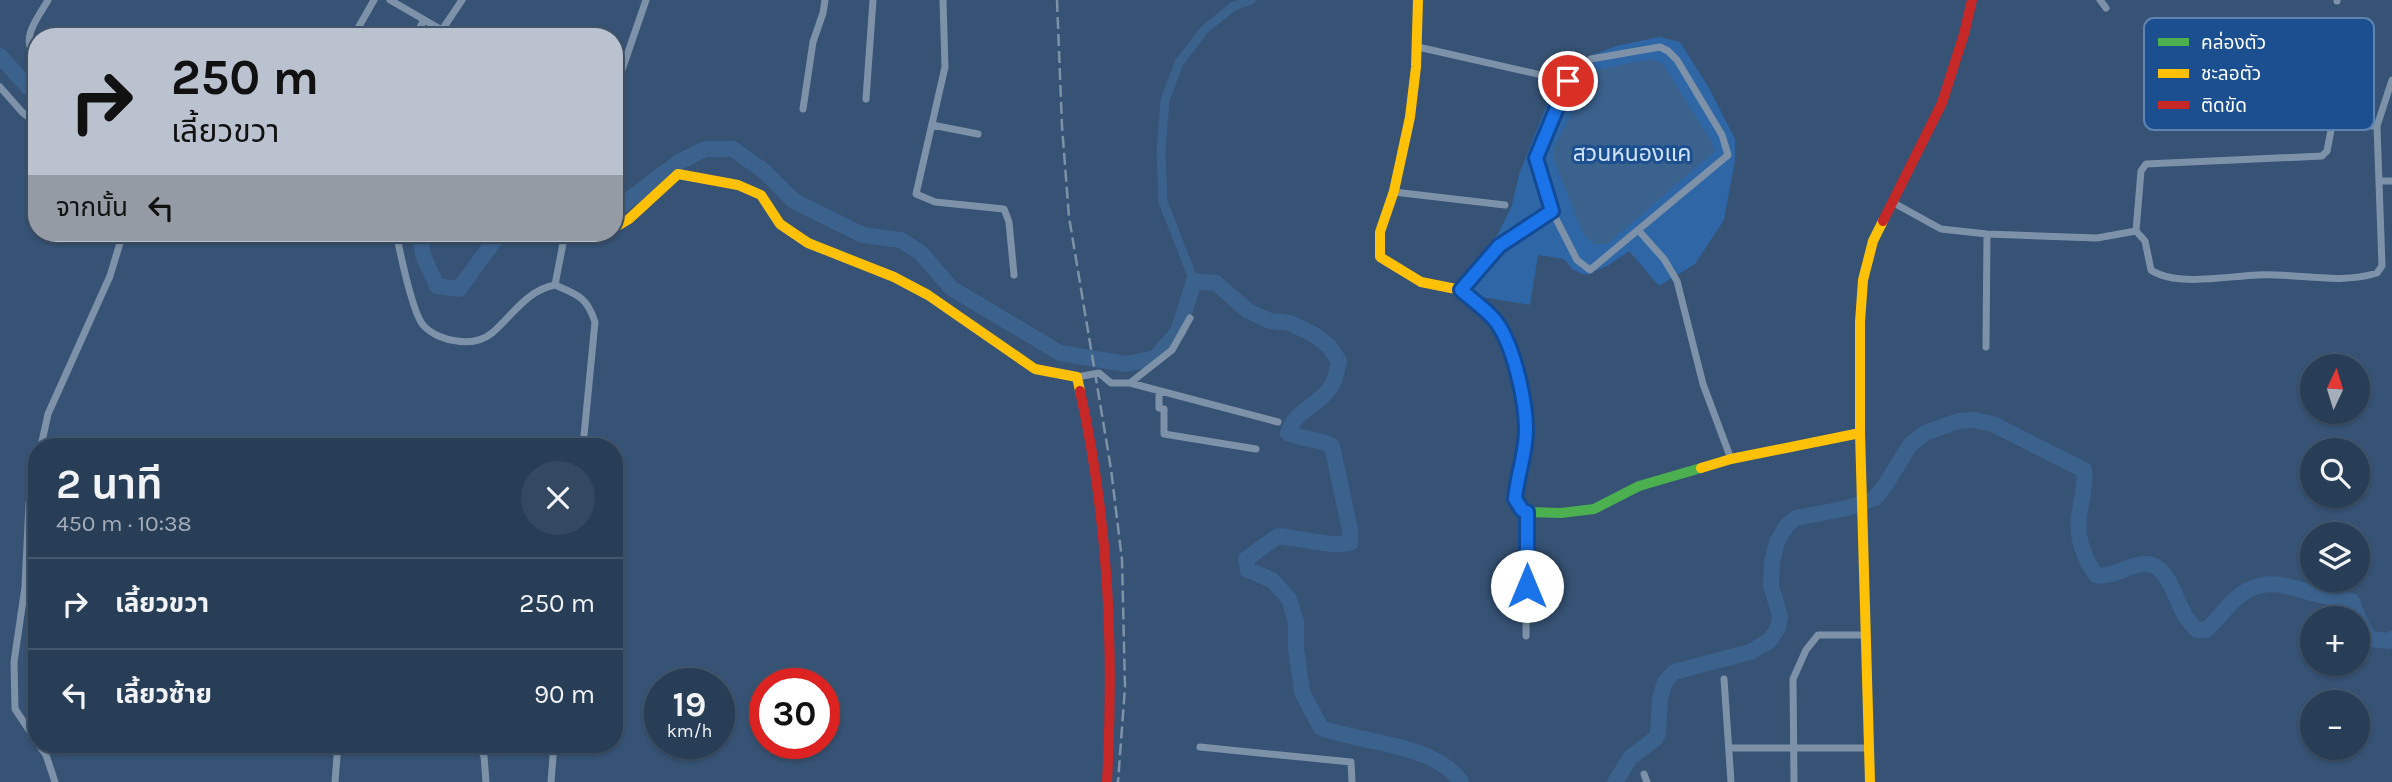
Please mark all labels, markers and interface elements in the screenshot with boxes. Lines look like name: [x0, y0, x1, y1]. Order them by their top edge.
legend: [2144, 18, 2374, 130]
text: คล่องตัว: [2201, 31, 2266, 54]
text: 250 m: [171, 49, 319, 106]
pin: [1538, 51, 1598, 111]
icon: right: [56, 56, 147, 147]
icon: arrive: [1549, 62, 1587, 100]
text: ชะลอตัว: [2201, 63, 2261, 85]
text: ติดขัด: [2201, 95, 2247, 117]
text: เลี้ยวขวา: [171, 113, 279, 150]
park label: สวนหนองแค: [1573, 140, 1691, 167]
icon: left: [142, 189, 180, 227]
text: จากนั้น: [56, 192, 128, 223]
north arrow: [2300, 354, 2370, 424]
map controls: [2300, 354, 2370, 760]
button: search: [2300, 438, 2370, 508]
text: 2 นาที: [56, 459, 163, 509]
button: close: [521, 461, 595, 535]
text: 450 m · 10:38: [56, 510, 192, 537]
button: layers: [2300, 522, 2370, 592]
position arrow: [1490, 549, 1564, 623]
icon: right: [56, 585, 94, 623]
text: เลี้ยวขวา: [115, 588, 209, 619]
text: 250 m: [519, 588, 595, 619]
button: +: [2300, 606, 2370, 676]
speed limit sign: 30: [749, 668, 840, 759]
icon: left: [56, 676, 94, 714]
text: เลี้ยวซ้าย: [115, 679, 212, 710]
text: 90 m: [534, 679, 595, 710]
text: 19: [673, 684, 706, 725]
button: −: [2300, 690, 2370, 760]
text: km/h: [667, 720, 712, 742]

